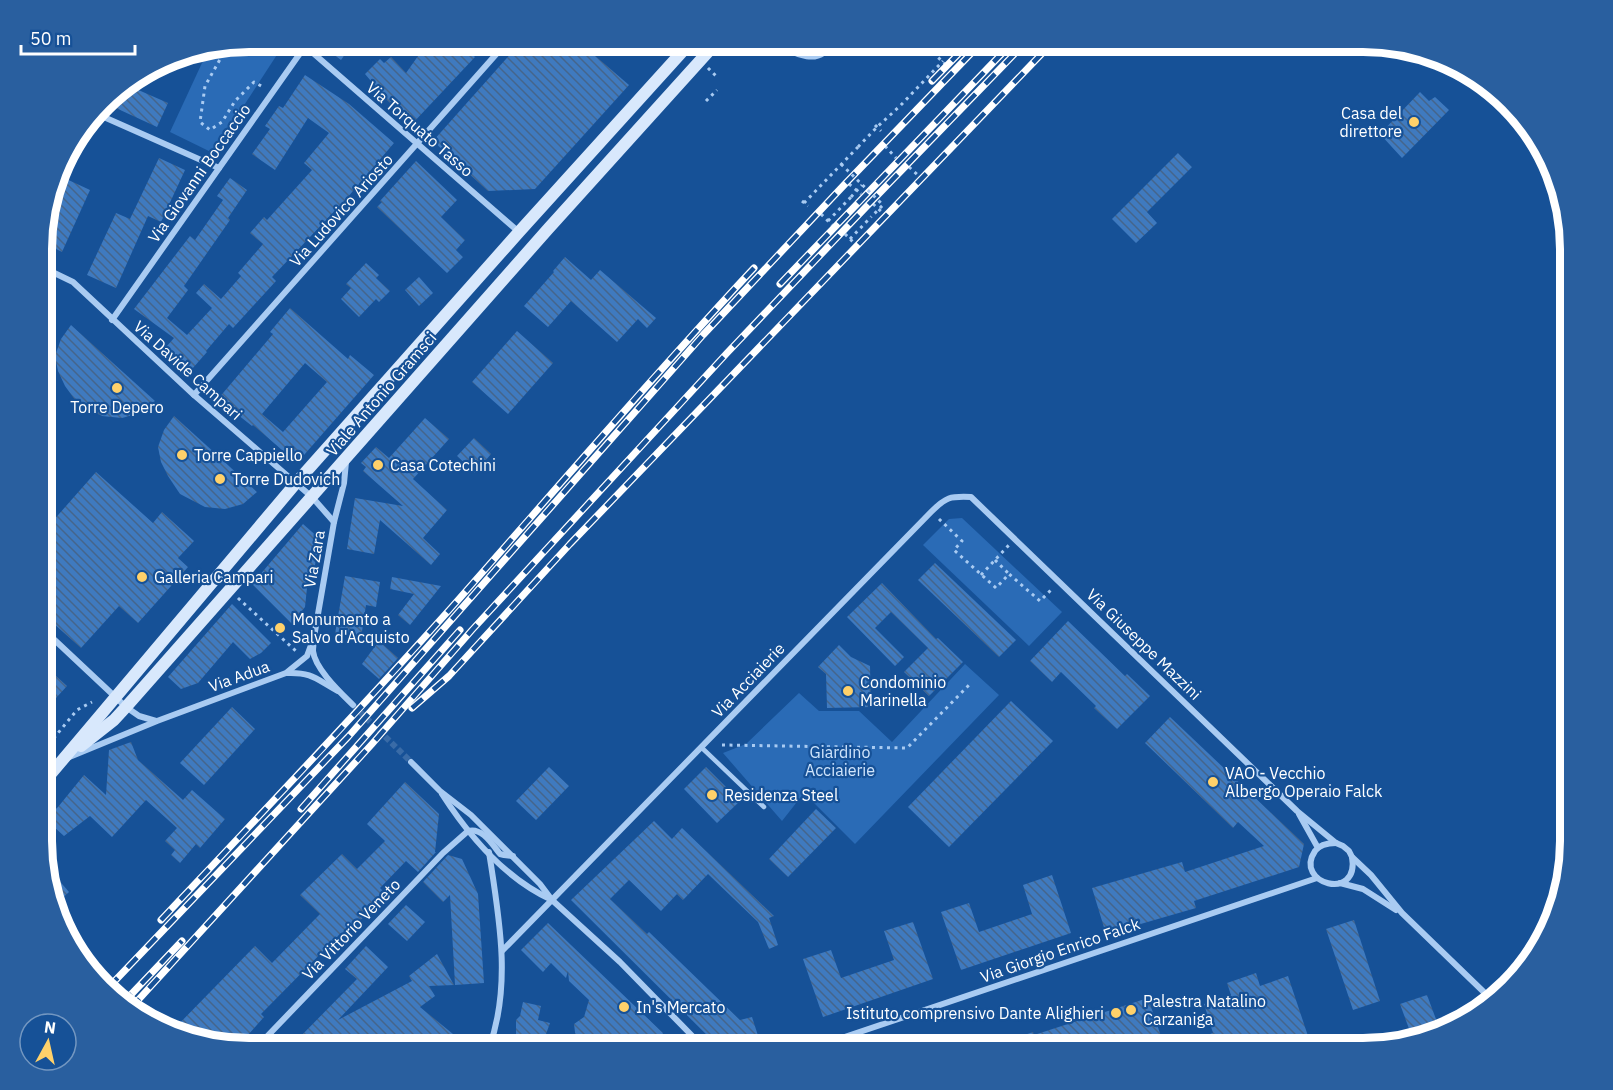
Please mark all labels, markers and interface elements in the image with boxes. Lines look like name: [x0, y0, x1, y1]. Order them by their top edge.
scale bar: [21, 18, 135, 56]
text: 50 m: [30, 27, 72, 50]
street label: Via Torquato Tasso: [362, 77, 478, 181]
street label: Via Giovanni Boccaccio: [143, 100, 255, 246]
place label: Casa del direttore: [1340, 103, 1402, 141]
marker: Casa del direttore: [1407, 115, 1421, 129]
street label: Via Ludovico Ariosto: [285, 149, 397, 271]
street label: Via Davide Campari: [130, 316, 246, 424]
street label: Viale Antonio Gramsci: [322, 328, 440, 460]
marker: Torre Depero: [110, 381, 124, 395]
place label: Torre Depero: [70, 397, 164, 417]
place label: Torre Cappiello: [194, 445, 303, 465]
marker: Torre Cappiello: [175, 448, 189, 462]
place label: Casa Cotechini: [390, 455, 496, 475]
marker: Casa Cotechini: [371, 458, 385, 472]
place label: Torre Dudovich: [232, 469, 340, 489]
marker: Torre Dudovich: [213, 472, 227, 486]
street label: Via Zara: [299, 528, 329, 589]
place label: Galleria Campari: [154, 567, 273, 587]
marker: Galleria Campari: [135, 570, 149, 584]
street label: Via Giuseppe Mazzini: [1083, 584, 1205, 704]
place label: Monumento a Salvo d'Acquisto: [292, 609, 410, 647]
marker: Monumento a Salvo d'Acquisto: [273, 621, 287, 635]
street label: Via Acciaierie: [707, 638, 789, 722]
street label: Via Adua: [206, 656, 273, 696]
place label: Condominio Marinella: [860, 672, 946, 710]
marker: Condominio Marinella: [841, 684, 855, 698]
park label: Giardino Acciaierie: [805, 742, 875, 780]
place label: VAO - Vecchio Albergo Operaio Falck: [1225, 763, 1383, 801]
marker: VAO - Vecchio Albergo Operaio Falck: [1206, 775, 1220, 789]
place label: Residenza Steel: [724, 785, 838, 805]
marker: Residenza Steel: [705, 788, 719, 802]
street label: Via Vittorio Veneto: [298, 874, 404, 984]
street label: Via Giorgio Enrico Falck: [978, 913, 1143, 987]
place label: Palestra Natalino Carzaniga: [1143, 991, 1266, 1029]
place label: In's Mercato: [636, 997, 725, 1017]
marker: In's Mercato: [617, 1000, 631, 1014]
place label: Istituto comprensivo Dante Alighieri: [846, 1003, 1104, 1023]
marker: Palestra Natalino Carzaniga: [1124, 1003, 1138, 1017]
marker: Istituto comprensivo Dante Alighieri: [1109, 1006, 1123, 1020]
north arrow: [18, 1012, 78, 1072]
text: N: [43, 1016, 57, 1038]

